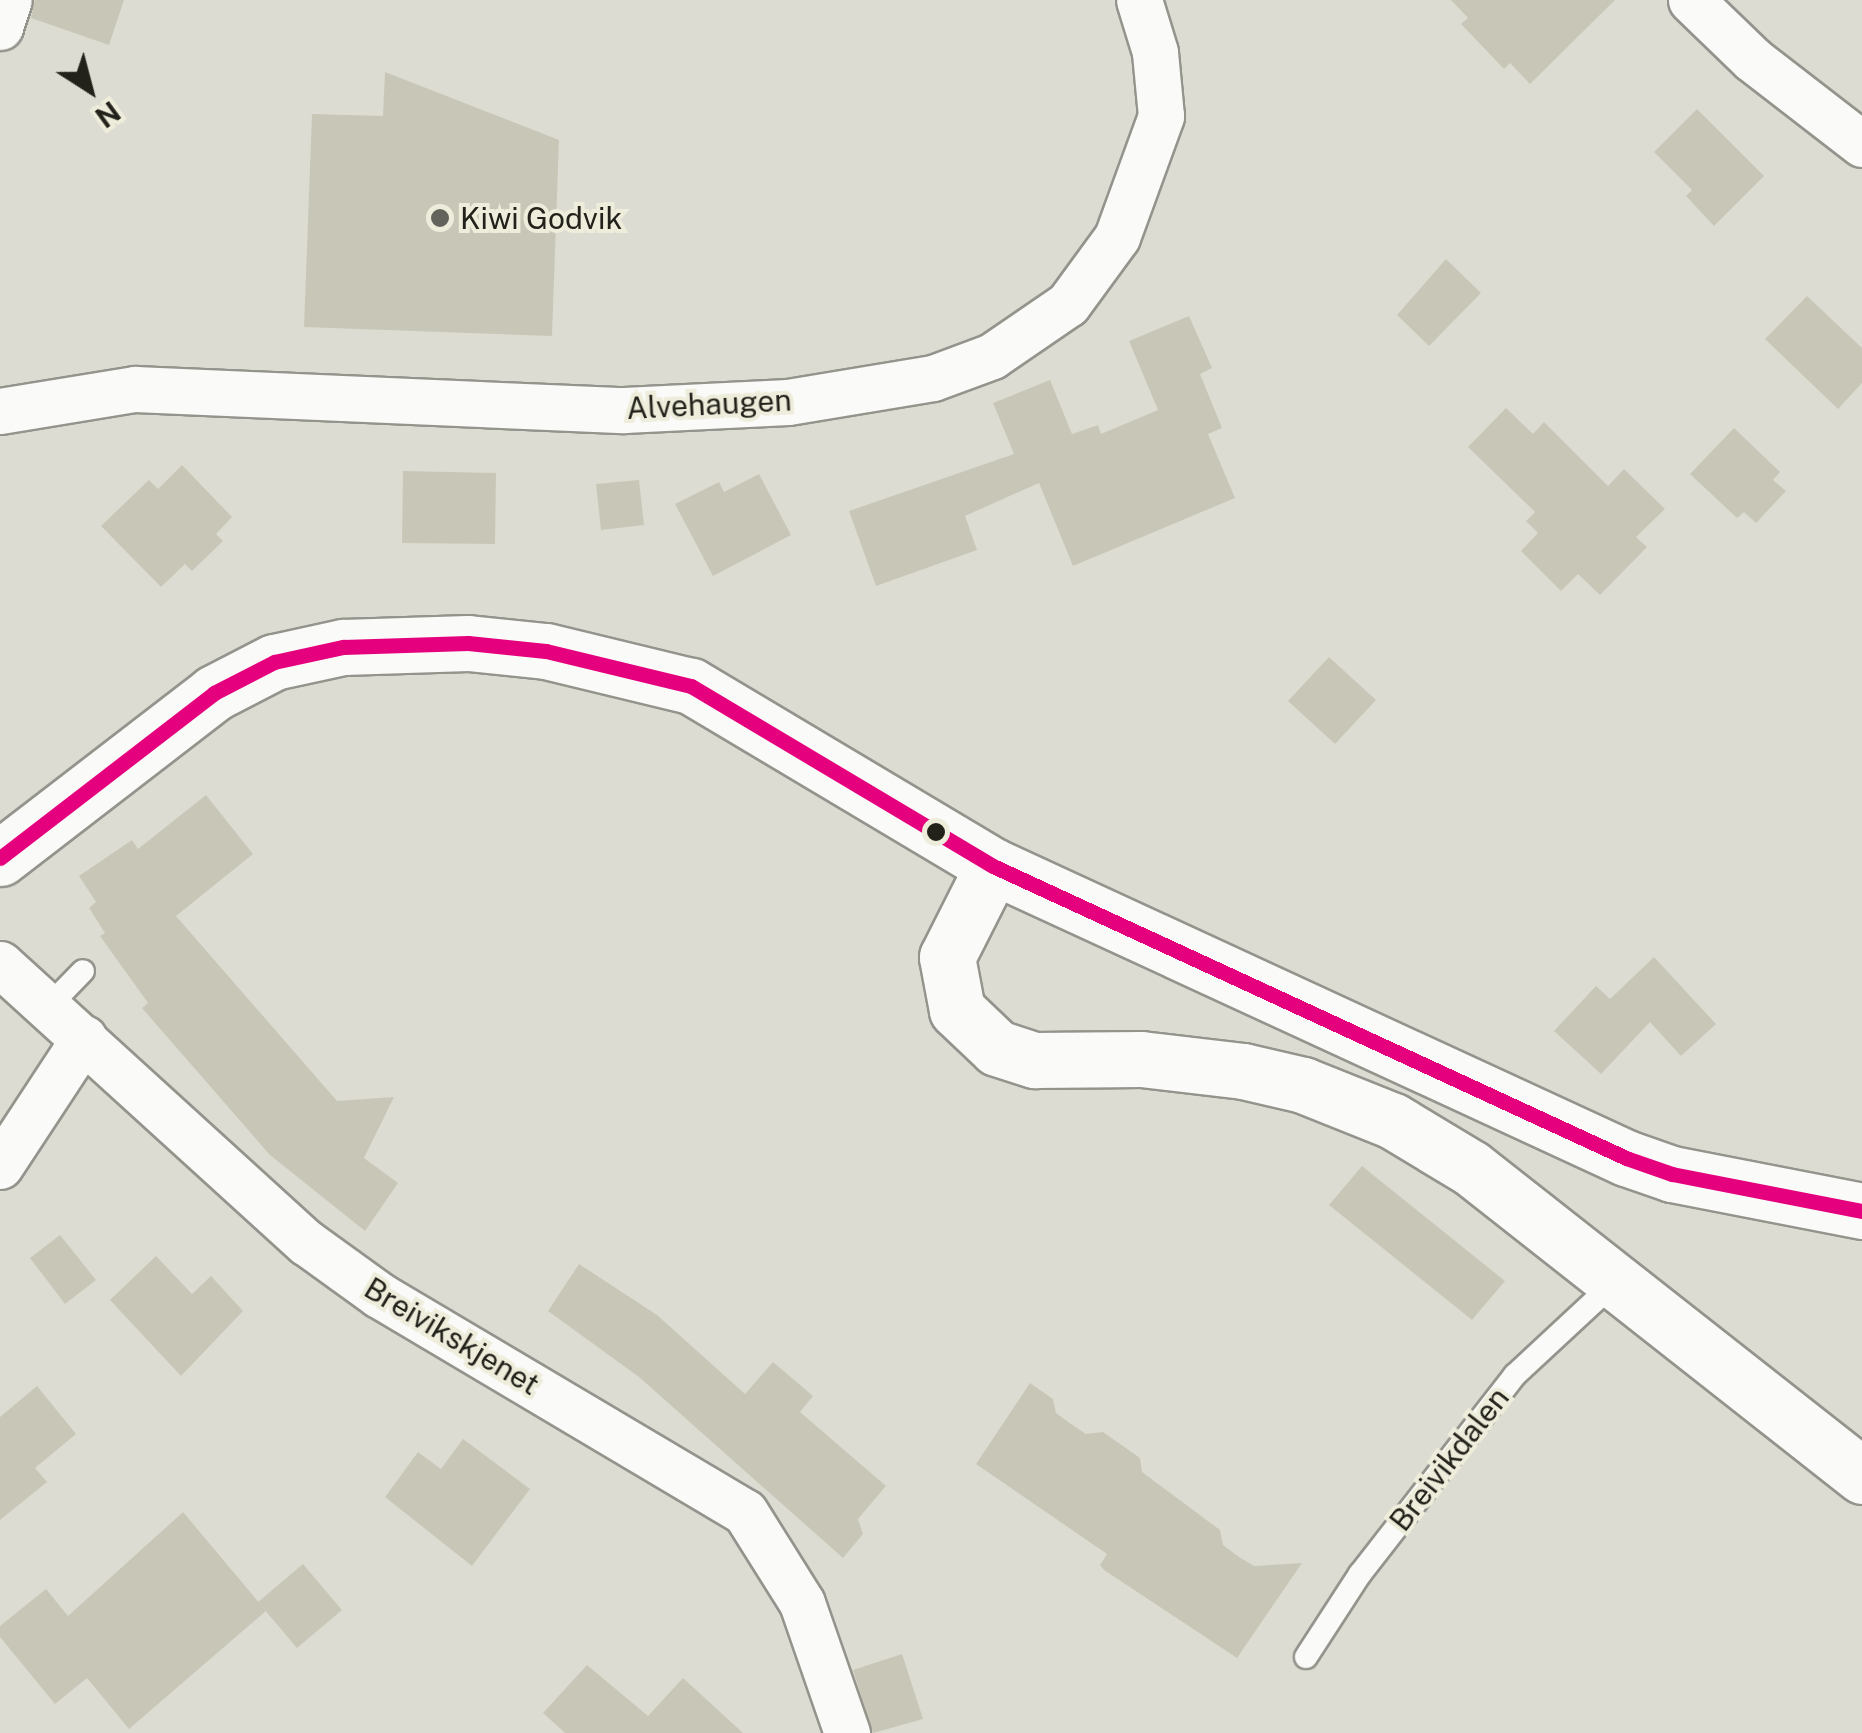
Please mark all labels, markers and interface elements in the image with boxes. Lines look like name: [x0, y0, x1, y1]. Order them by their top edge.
north arrow: [40, 40, 140, 140]
text: N: [89, 95, 126, 134]
place label: Kiwi Godvik: [460, 200, 622, 236]
marker: Kiwi Godvik: [429, 207, 451, 229]
street label: Alvehaugen: [626, 382, 792, 426]
unlabelled marker: [926, 822, 946, 842]
street label: Breivikskjenet: [358, 1270, 546, 1402]
street label: Breivikdalen: [1382, 1380, 1516, 1538]

